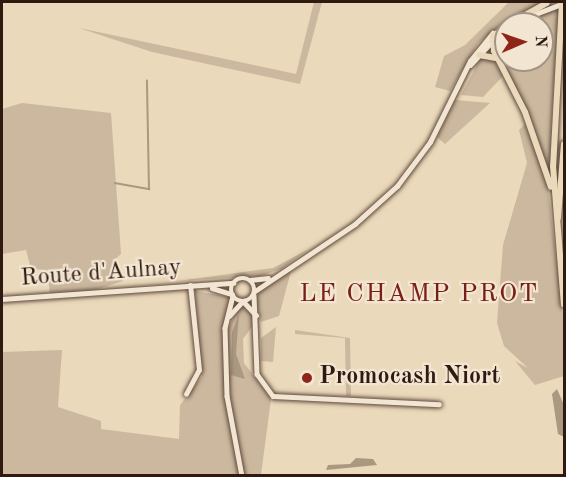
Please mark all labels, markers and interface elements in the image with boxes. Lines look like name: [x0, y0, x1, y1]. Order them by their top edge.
north arrow: [494, 12, 554, 72]
text: N: [532, 35, 548, 48]
street label: Route d'Aulnay: [20, 254, 182, 294]
district label: LE CHAMP PROT: [299, 279, 539, 311]
place label: Promocash Niort: [319, 364, 500, 392]
marker: Promocash Niort: [300, 371, 314, 385]

